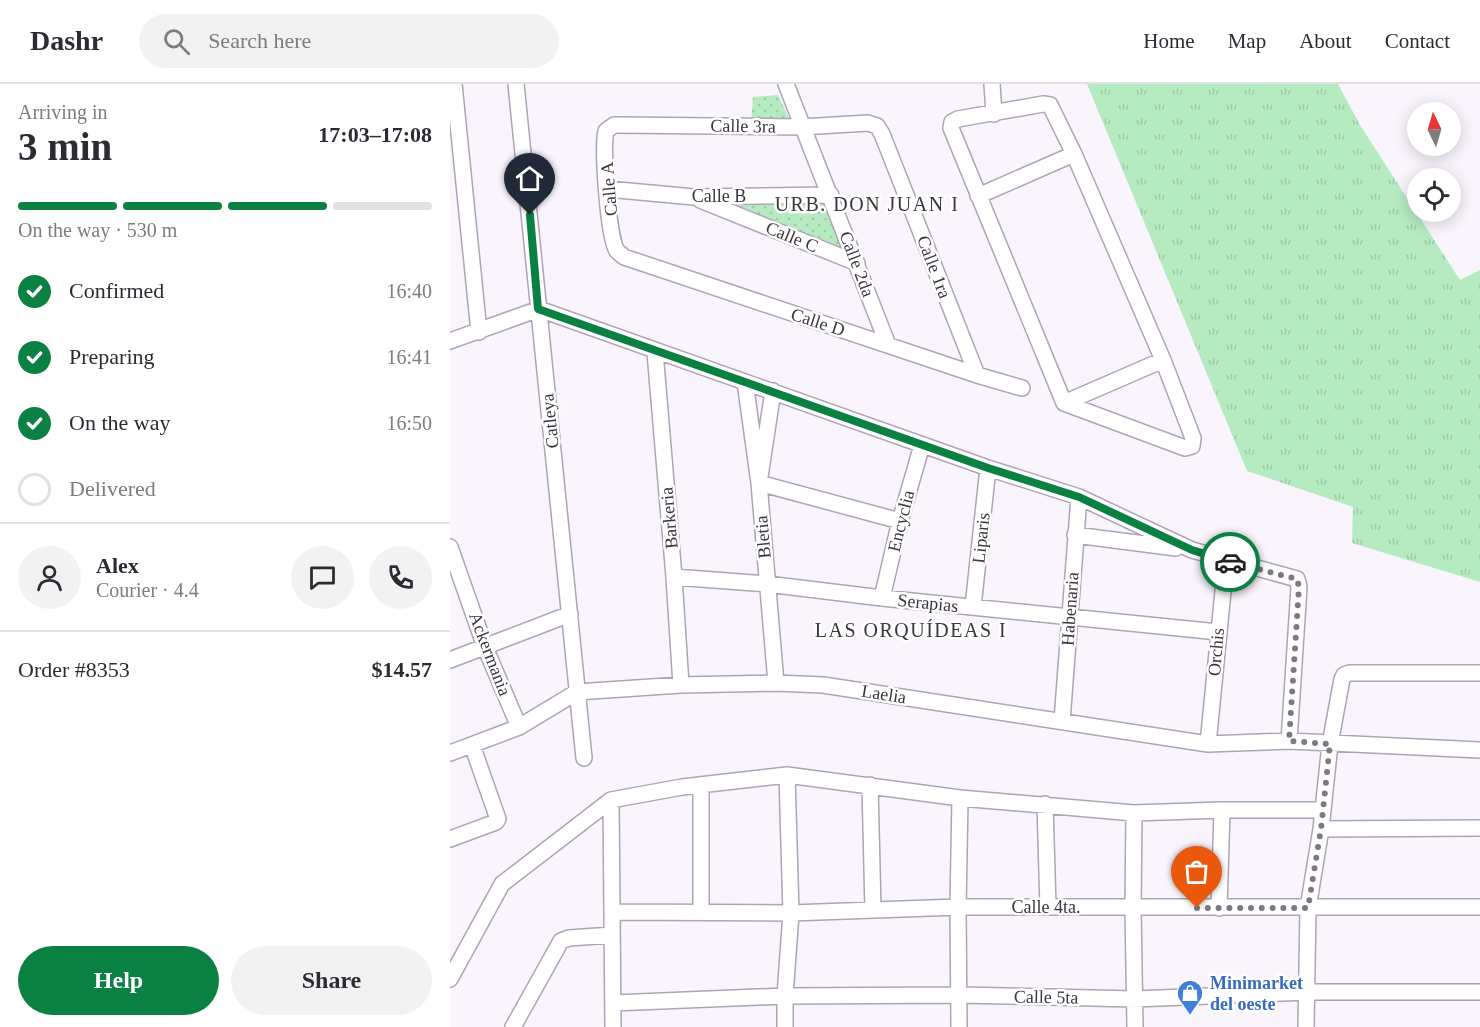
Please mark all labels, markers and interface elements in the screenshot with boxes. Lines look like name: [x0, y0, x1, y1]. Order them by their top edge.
search box: [139, 14, 559, 68]
text: Dashr: [30, 25, 103, 56]
icon: search: [160, 25, 193, 58]
text: Search here: [208, 28, 311, 53]
text: Home: [1143, 29, 1195, 53]
text: Map: [1228, 29, 1266, 53]
text: About: [1299, 29, 1352, 53]
text: Contact: [1385, 29, 1450, 53]
text: Arriving in: [18, 101, 107, 123]
north arrow: [1407, 102, 1461, 156]
map controls: [1407, 102, 1461, 222]
street label: Calle 3ra: [710, 115, 776, 137]
text: 17:03–17:08: [318, 122, 432, 147]
text: 3 min: [18, 125, 112, 168]
pin: [504, 153, 555, 215]
street label: Calle A: [597, 161, 621, 217]
icon: home: [513, 162, 546, 195]
button: locate: [1407, 168, 1461, 222]
street label: Calle B: [692, 186, 746, 206]
district label: URB. DON JUAN I: [775, 193, 959, 215]
street label: Calle C: [763, 218, 821, 256]
text: On the way · 530 m: [18, 219, 177, 241]
street label: Calle 2da: [835, 228, 879, 300]
street label: Calle 1ra: [913, 233, 955, 301]
icon: check: [18, 275, 51, 308]
text: Confirmed: [69, 278, 164, 303]
text: 16:40: [386, 280, 432, 302]
street label: Calle D: [789, 304, 847, 340]
icon: check: [18, 341, 51, 374]
text: Preparing: [69, 344, 155, 369]
text: 16:41: [386, 346, 432, 368]
street label: Catleya: [537, 393, 563, 449]
icon: check: [18, 407, 51, 440]
text: On the way: [69, 410, 170, 435]
text: 16:50: [386, 412, 432, 434]
text: Delivered: [69, 476, 156, 501]
street label: Barkeria: [656, 486, 682, 550]
street label: Encyclia: [884, 488, 918, 554]
street label: Liparis: [968, 512, 994, 564]
street label: Bletia: [751, 515, 775, 559]
courier: [1200, 532, 1260, 592]
button: person: [18, 546, 81, 609]
button: chat: [291, 546, 354, 609]
button: phone: [369, 546, 432, 609]
icon: car: [1214, 546, 1247, 579]
text: Alex: [96, 553, 139, 578]
street label: Habenaria: [1057, 571, 1083, 647]
text: Courier · 4.4: [96, 579, 199, 601]
street label: Serapias: [897, 590, 959, 616]
street label: Ackermania: [465, 609, 515, 699]
district label: LAS ORQUÍDEAS I: [815, 619, 1007, 641]
street label: Orchis: [1204, 627, 1228, 677]
text: Order #8353: [18, 657, 130, 682]
text: $14.57: [372, 657, 432, 682]
street label: Laelia: [860, 681, 908, 707]
pin: [1171, 846, 1222, 908]
icon: bag: [1180, 855, 1213, 888]
street label: Calle 4ta.: [1012, 897, 1080, 917]
button: Help: [18, 946, 219, 1015]
button: Share: [231, 946, 432, 1015]
place label: Minimarket del oeste: [1210, 973, 1303, 1014]
shop icon: Minimarket del oeste: [1175, 978, 1205, 1016]
street label: Calle 5ta: [1014, 986, 1078, 1008]

